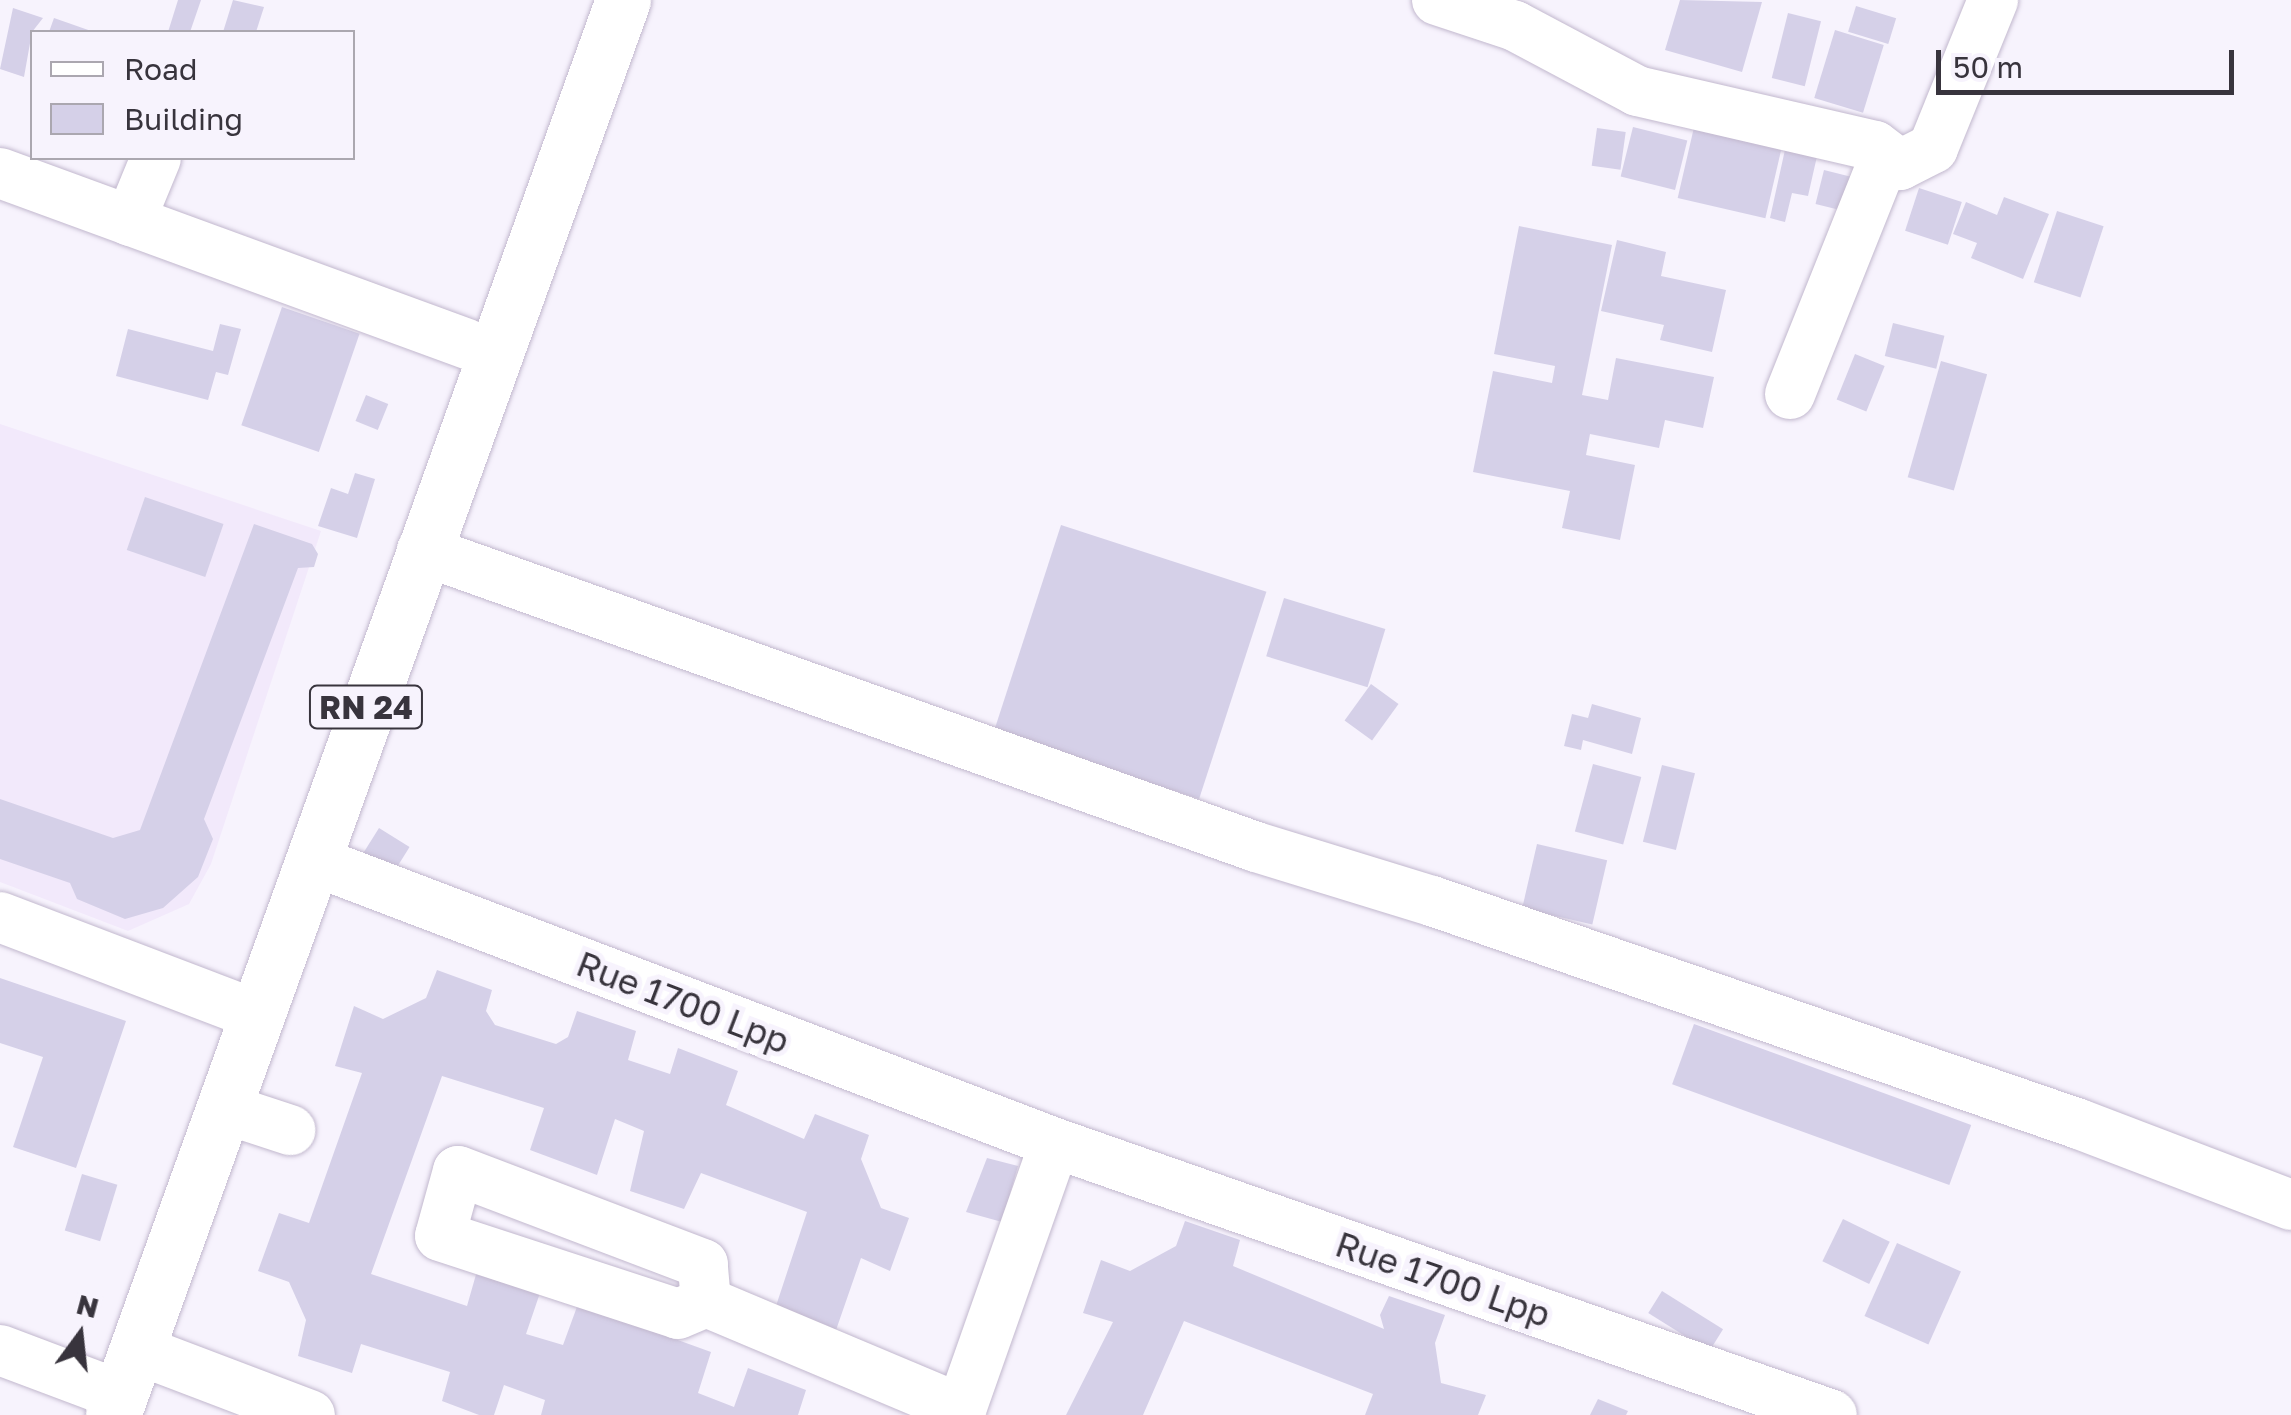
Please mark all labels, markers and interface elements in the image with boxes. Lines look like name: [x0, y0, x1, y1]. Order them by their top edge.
legend: [30, 30, 355, 160]
scale bar: [1941, 30, 2238, 92]
text: 50 m: [1953, 49, 2023, 85]
text: Road: [124, 51, 198, 87]
text: Building: [124, 101, 243, 137]
road number: RN 24: [308, 680, 424, 734]
street label: Rue 1700 Lpp: [571, 942, 795, 1062]
street label: Rue 1700 Lpp: [1330, 1223, 1556, 1335]
north arrow: [30, 1285, 130, 1385]
text: N: [73, 1287, 102, 1324]

